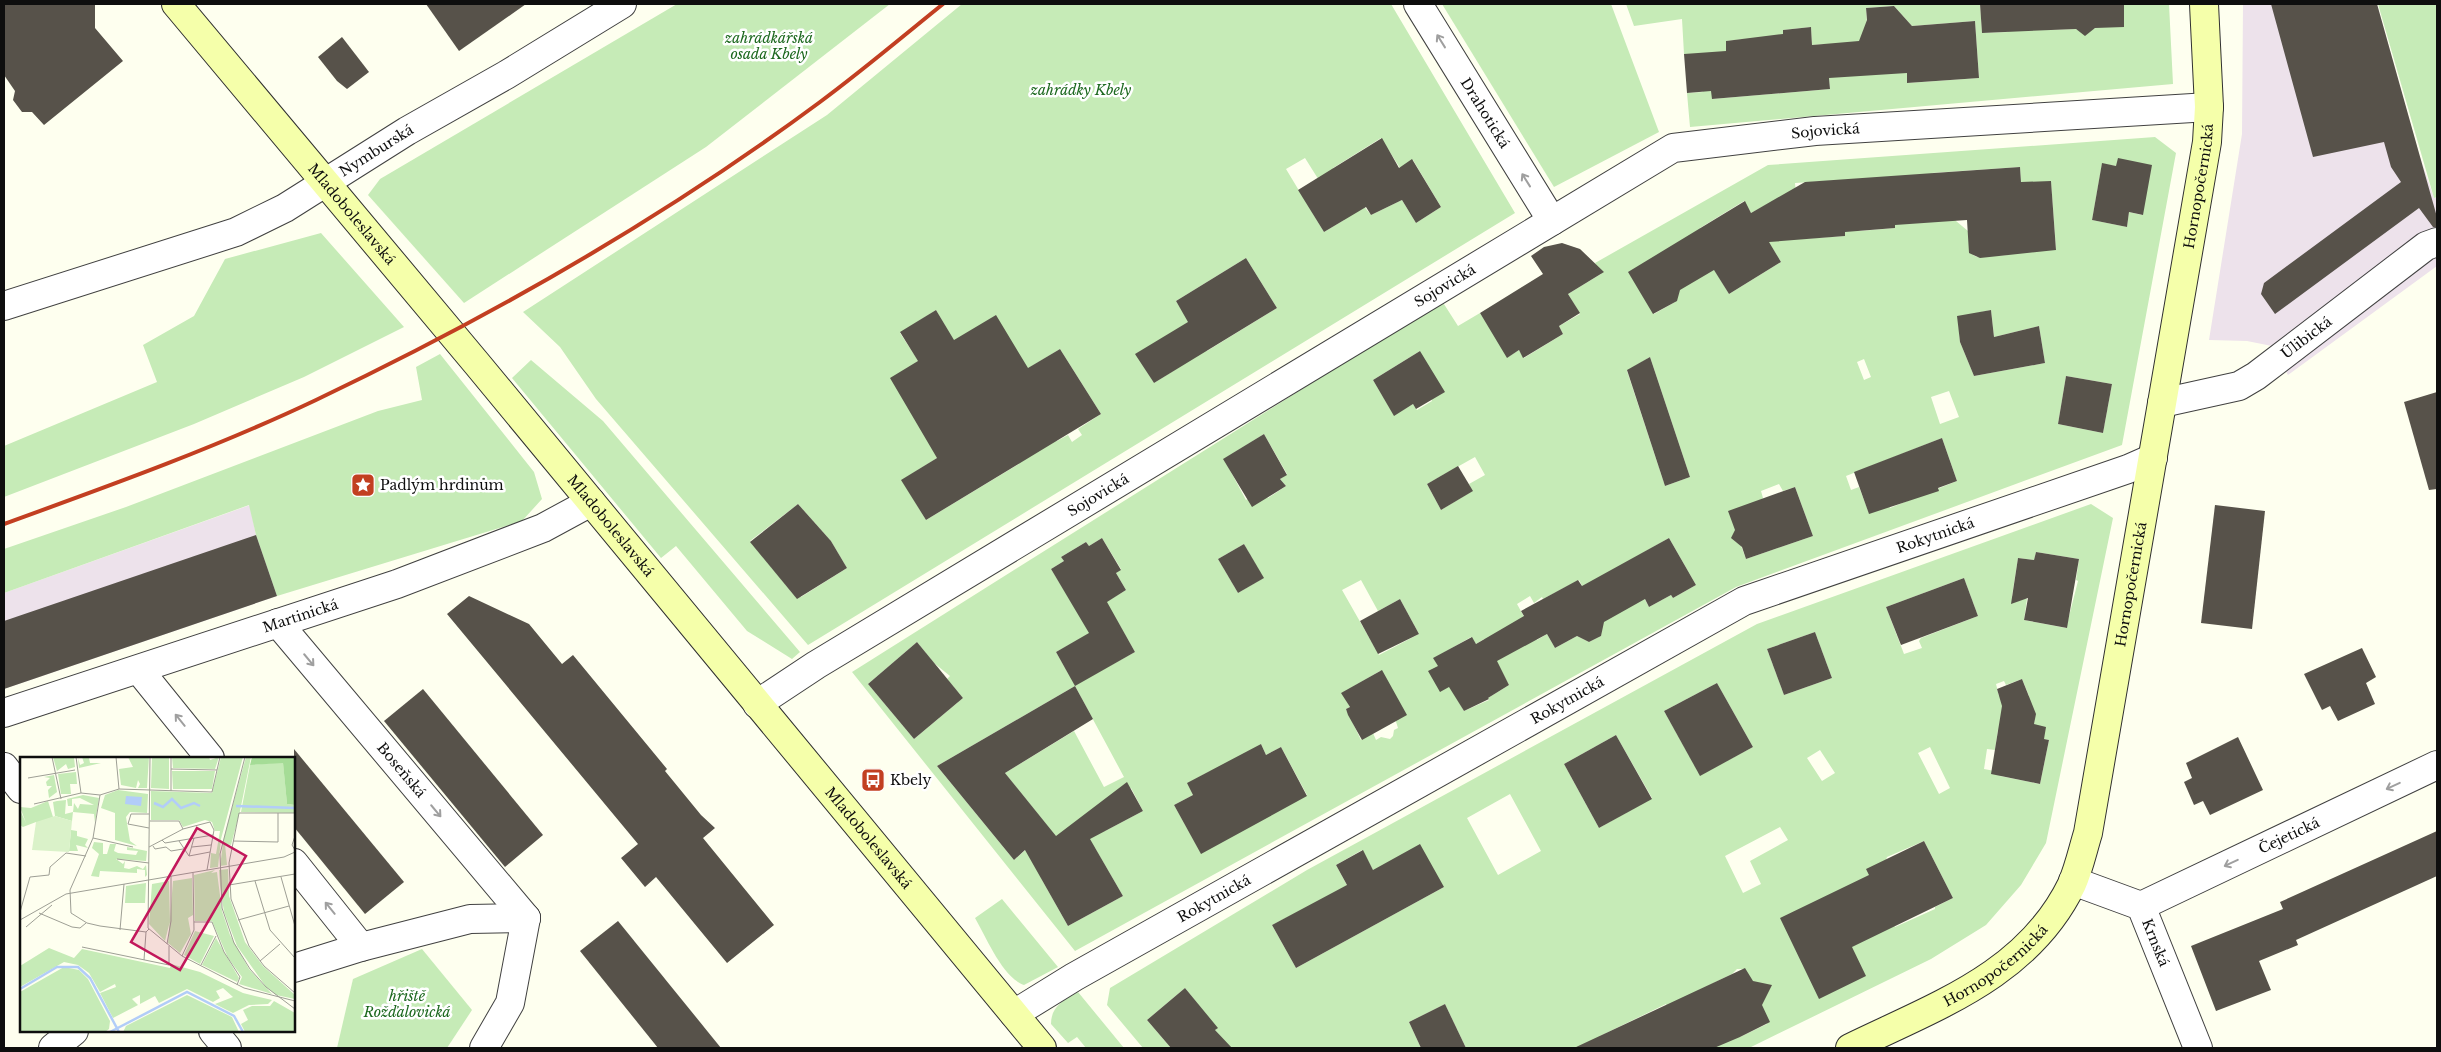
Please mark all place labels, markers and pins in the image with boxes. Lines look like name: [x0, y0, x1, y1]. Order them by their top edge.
place icon: Padlým hrdinům: [350, 472, 376, 498]
place label: Padlým hrdinům: [380, 476, 504, 494]
bus stop icon: Kbely: [860, 767, 886, 793]
place label: Kbely: [890, 771, 932, 789]

